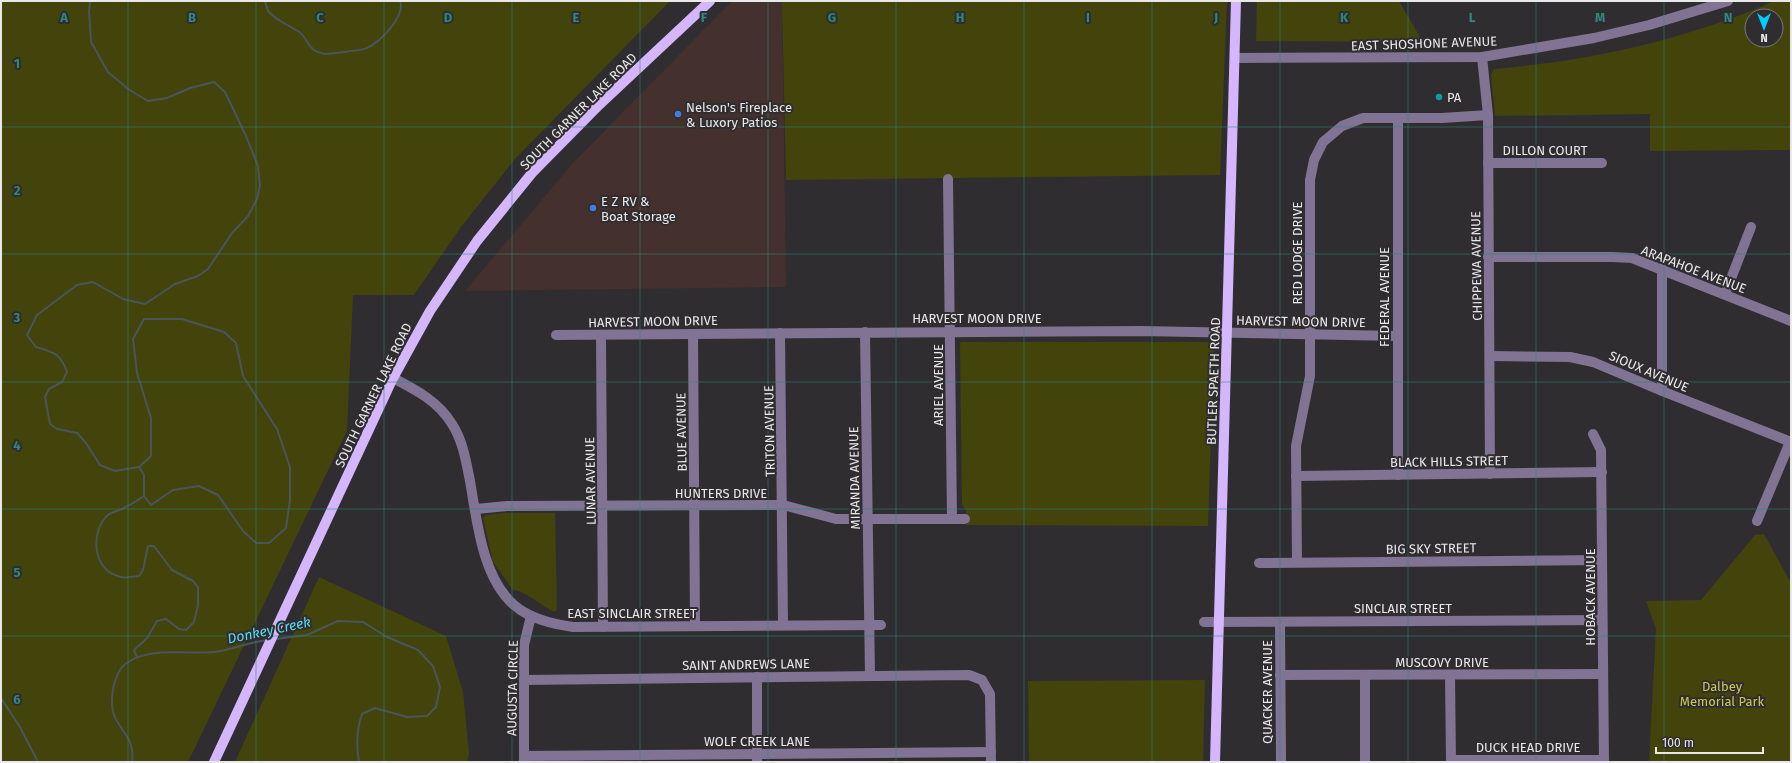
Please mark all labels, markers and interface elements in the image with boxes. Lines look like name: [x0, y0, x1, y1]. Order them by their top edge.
north arrow: [1744, 8, 1784, 48]
text: A: [59, 10, 68, 25]
text: B: [188, 10, 196, 25]
text: C: [316, 10, 324, 25]
text: D: [444, 10, 453, 25]
text: E: [573, 10, 580, 25]
text: F: [701, 10, 708, 25]
text: G: [828, 10, 836, 25]
text: H: [956, 10, 964, 25]
text: I: [1086, 10, 1090, 25]
text: J: [1213, 10, 1218, 25]
text: K: [1340, 10, 1349, 25]
text: L: [1469, 10, 1476, 25]
text: M: [1595, 10, 1605, 25]
text: N: [1724, 10, 1732, 25]
text: N: [1760, 31, 1768, 44]
street label: EAST SHOSHONE AVENUE: [1351, 33, 1497, 54]
street label: SOUTH GARNER LAKE ROAD: [517, 50, 640, 173]
text: 1: [14, 56, 20, 71]
place label: PA: [1447, 90, 1462, 105]
marker: PA: [1434, 92, 1444, 102]
place label: Nelson's Fireplace & Luxory Patios: [686, 100, 792, 130]
marker: Nelson's Fireplace & Luxory Patios: [673, 109, 683, 119]
street label: DILLON COURT: [1503, 143, 1588, 158]
text: 2: [14, 183, 21, 198]
place label: E Z RV & Boat Storage: [601, 194, 676, 224]
street label: RED LODGE DRIVE: [1290, 202, 1305, 304]
marker: E Z RV & Boat Storage: [588, 203, 598, 213]
street label: CHIPPEWA AVENUE: [1468, 211, 1485, 321]
street label: ARAPAHOE AVENUE: [1639, 243, 1748, 296]
street label: FEDERAL AVENUE: [1377, 247, 1392, 347]
text: 3: [13, 310, 21, 325]
street label: HARVEST MOON DRIVE: [912, 311, 1042, 326]
street label: HARVEST MOON DRIVE: [588, 313, 718, 330]
street label: HARVEST MOON DRIVE: [1236, 313, 1366, 330]
street label: BUTLER SPAETH ROAD: [1204, 317, 1223, 445]
street label: SOUTH GARNER LAKE ROAD: [332, 321, 415, 470]
street label: ARIEL AVENUE: [931, 344, 946, 426]
street label: SIOUX AVENUE: [1607, 348, 1691, 395]
street label: TRITON AVENUE: [761, 385, 778, 477]
street label: BLUE AVENUE: [673, 392, 690, 472]
street label: MIRANDA AVENUE: [846, 426, 863, 530]
street label: LUNAR AVENUE: [582, 437, 599, 525]
text: 4: [13, 438, 21, 453]
street label: BLACK HILLS STREET: [1390, 453, 1508, 470]
street label: HUNTERS DRIVE: [675, 486, 767, 501]
street label: BIG SKY STREET: [1386, 540, 1477, 557]
street label: HOBACK AVENUE: [1583, 548, 1598, 646]
text: 5: [14, 565, 21, 580]
street label: SINCLAIR STREET: [1354, 601, 1452, 616]
street label: EAST SINCLAIR STREET: [567, 606, 697, 621]
water label: Donkey Creek: [226, 613, 313, 648]
street label: AUGUSTA CIRCLE: [504, 640, 521, 736]
street label: QUACKER AVENUE: [1260, 640, 1275, 744]
street label: MUSCOVY DRIVE: [1395, 655, 1489, 670]
street label: SAINT ANDREWS LANE: [682, 656, 810, 673]
park label: Dalbey Memorial Park: [1680, 679, 1765, 709]
text: 6: [13, 692, 21, 707]
scale bar: [1656, 729, 1763, 755]
street label: WOLF CREEK LANE: [704, 734, 810, 749]
text: 100 m: [1662, 736, 1694, 750]
street label: DUCK HEAD DRIVE: [1476, 740, 1580, 755]

